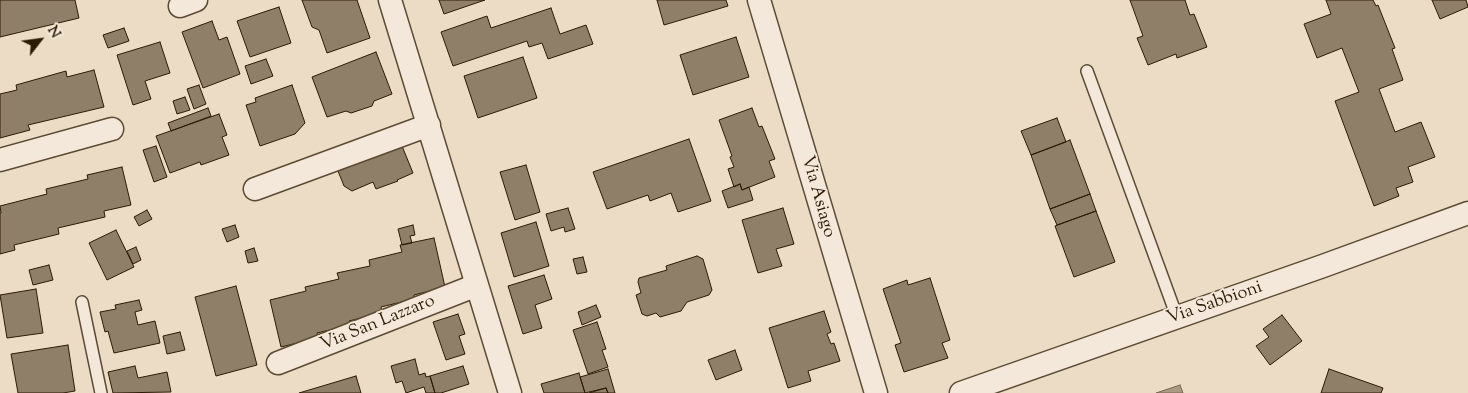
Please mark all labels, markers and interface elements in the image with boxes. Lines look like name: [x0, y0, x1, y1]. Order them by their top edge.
north arrow: [15, 15, 65, 65]
text: N: [42, 23, 64, 42]
street label: Via Asiago: [795, 154, 839, 240]
street label: Via Sabbioni: [1164, 278, 1266, 330]
street label: Via San Lazzaro: [318, 291, 438, 357]

